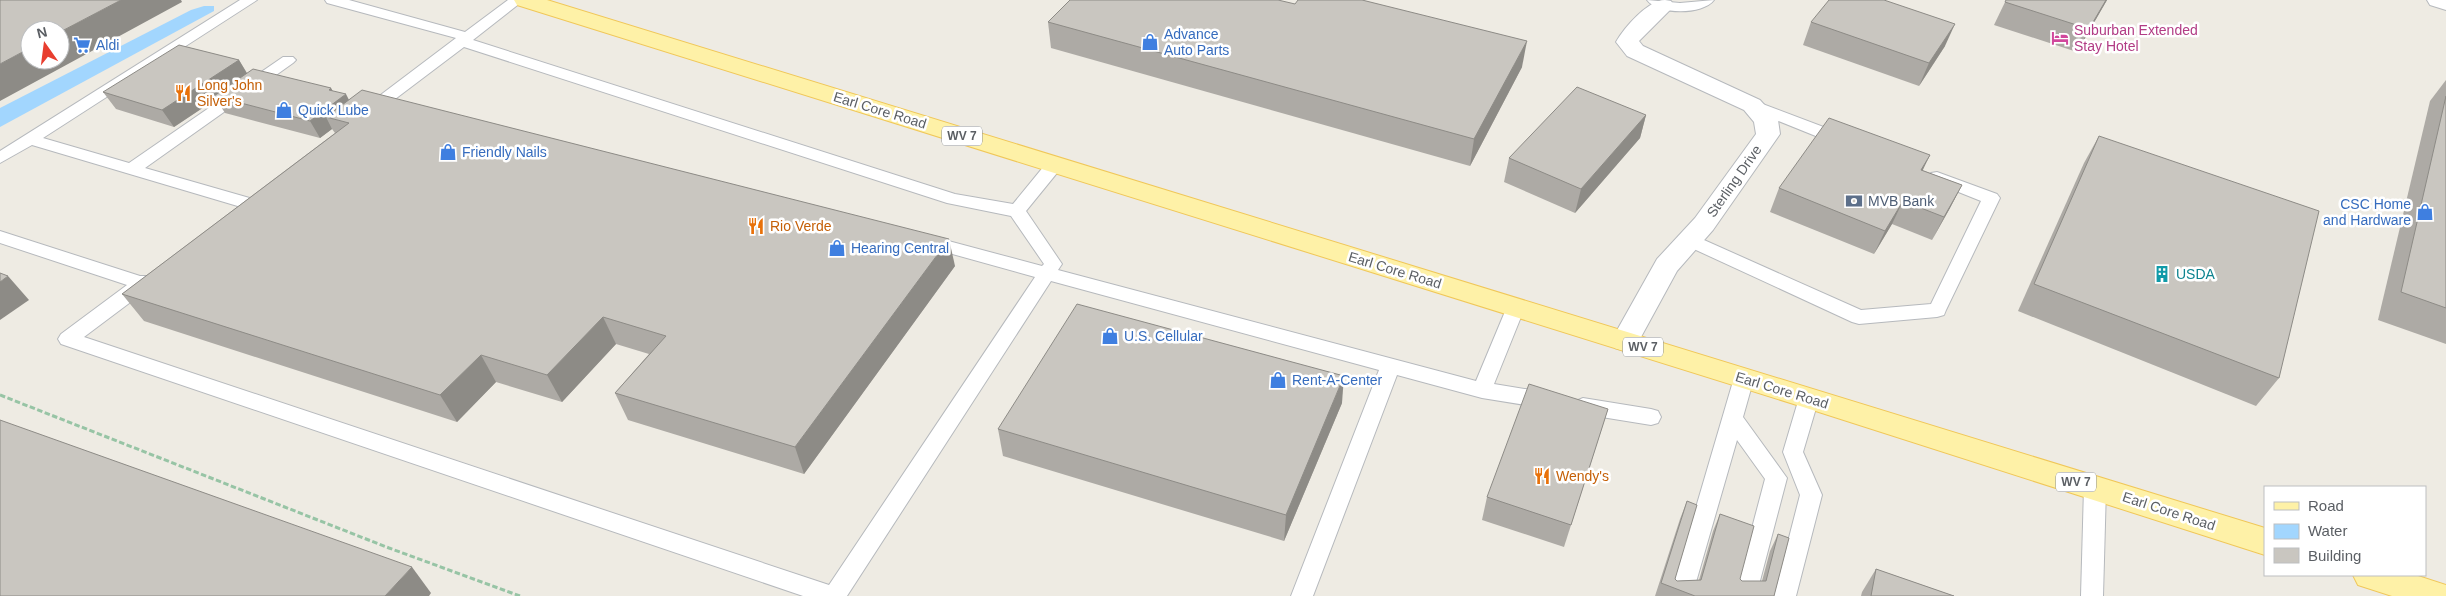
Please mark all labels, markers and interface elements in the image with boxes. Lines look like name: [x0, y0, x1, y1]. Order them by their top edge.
north arrow: [20, 20, 70, 70]
place label: Suburban Extended Stay Hotel: [2074, 22, 2198, 54]
text: N: [35, 23, 49, 41]
place label: Advance Auto Parts: [1164, 26, 1229, 58]
hotel icon: Suburban Extended Stay Hotel: [2050, 28, 2070, 48]
shop icon: Advance Auto Parts: [1140, 32, 1160, 52]
supermarket icon: Aldi: [72, 35, 92, 55]
place label: Aldi: [96, 37, 119, 53]
place label: Long John Silver's: [197, 77, 262, 109]
restaurant icon: Long John Silver's: [173, 83, 193, 103]
street label: Earl Core Road: [832, 88, 928, 132]
shop icon: Quick Lube: [274, 100, 294, 120]
place label: Quick Lube: [298, 102, 369, 118]
road number: WV 7: [942, 126, 982, 146]
shop icon: Friendly Nails: [438, 142, 458, 162]
street label: Sterling Drive: [1703, 142, 1765, 220]
place label: Friendly Nails: [462, 144, 547, 160]
bank icon: MVB Bank: [1844, 191, 1864, 211]
place label: MVB Bank: [1868, 193, 1935, 209]
place label: CSC Home and Hardware: [2323, 196, 2411, 228]
shop icon: CSC Home and Hardware: [2415, 202, 2435, 222]
restaurant icon: Rio Verde: [746, 216, 766, 236]
place label: Rio Verde: [770, 218, 832, 234]
shop icon: Hearing Central: [827, 238, 847, 258]
place label: Hearing Central: [851, 240, 949, 256]
street label: Earl Core Road: [1347, 248, 1443, 292]
building icon: USDA: [2152, 264, 2172, 284]
place label: USDA: [2176, 266, 2216, 282]
shop icon: U.S. Cellular: [1100, 326, 1120, 346]
place label: U.S. Cellular: [1124, 328, 1203, 344]
road number: WV 7: [1623, 338, 1663, 357]
street label: Earl Core Road: [1734, 368, 1830, 412]
shop icon: Rent-A-Center: [1268, 370, 1288, 390]
place label: Rent-A-Center: [1292, 372, 1383, 388]
restaurant icon: Wendy's: [1532, 466, 1552, 486]
place label: Wendy's: [1556, 468, 1609, 484]
road number: WV 7: [2056, 472, 2096, 492]
legend: [2264, 486, 2426, 576]
street label: Earl Core Road: [2121, 488, 2217, 534]
text: Road: [2308, 497, 2344, 514]
text: Water: [2308, 522, 2347, 539]
text: Building: [2308, 547, 2361, 564]

